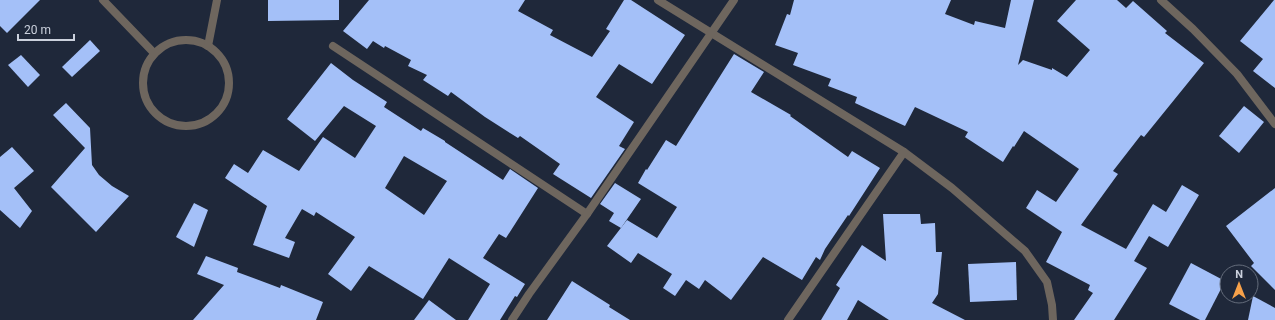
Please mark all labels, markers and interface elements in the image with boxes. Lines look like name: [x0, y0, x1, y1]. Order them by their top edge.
scale bar: [18, 16, 74, 42]
text: 20 m: [24, 23, 51, 37]
north arrow: [1219, 264, 1259, 304]
text: N: [1235, 268, 1243, 281]

